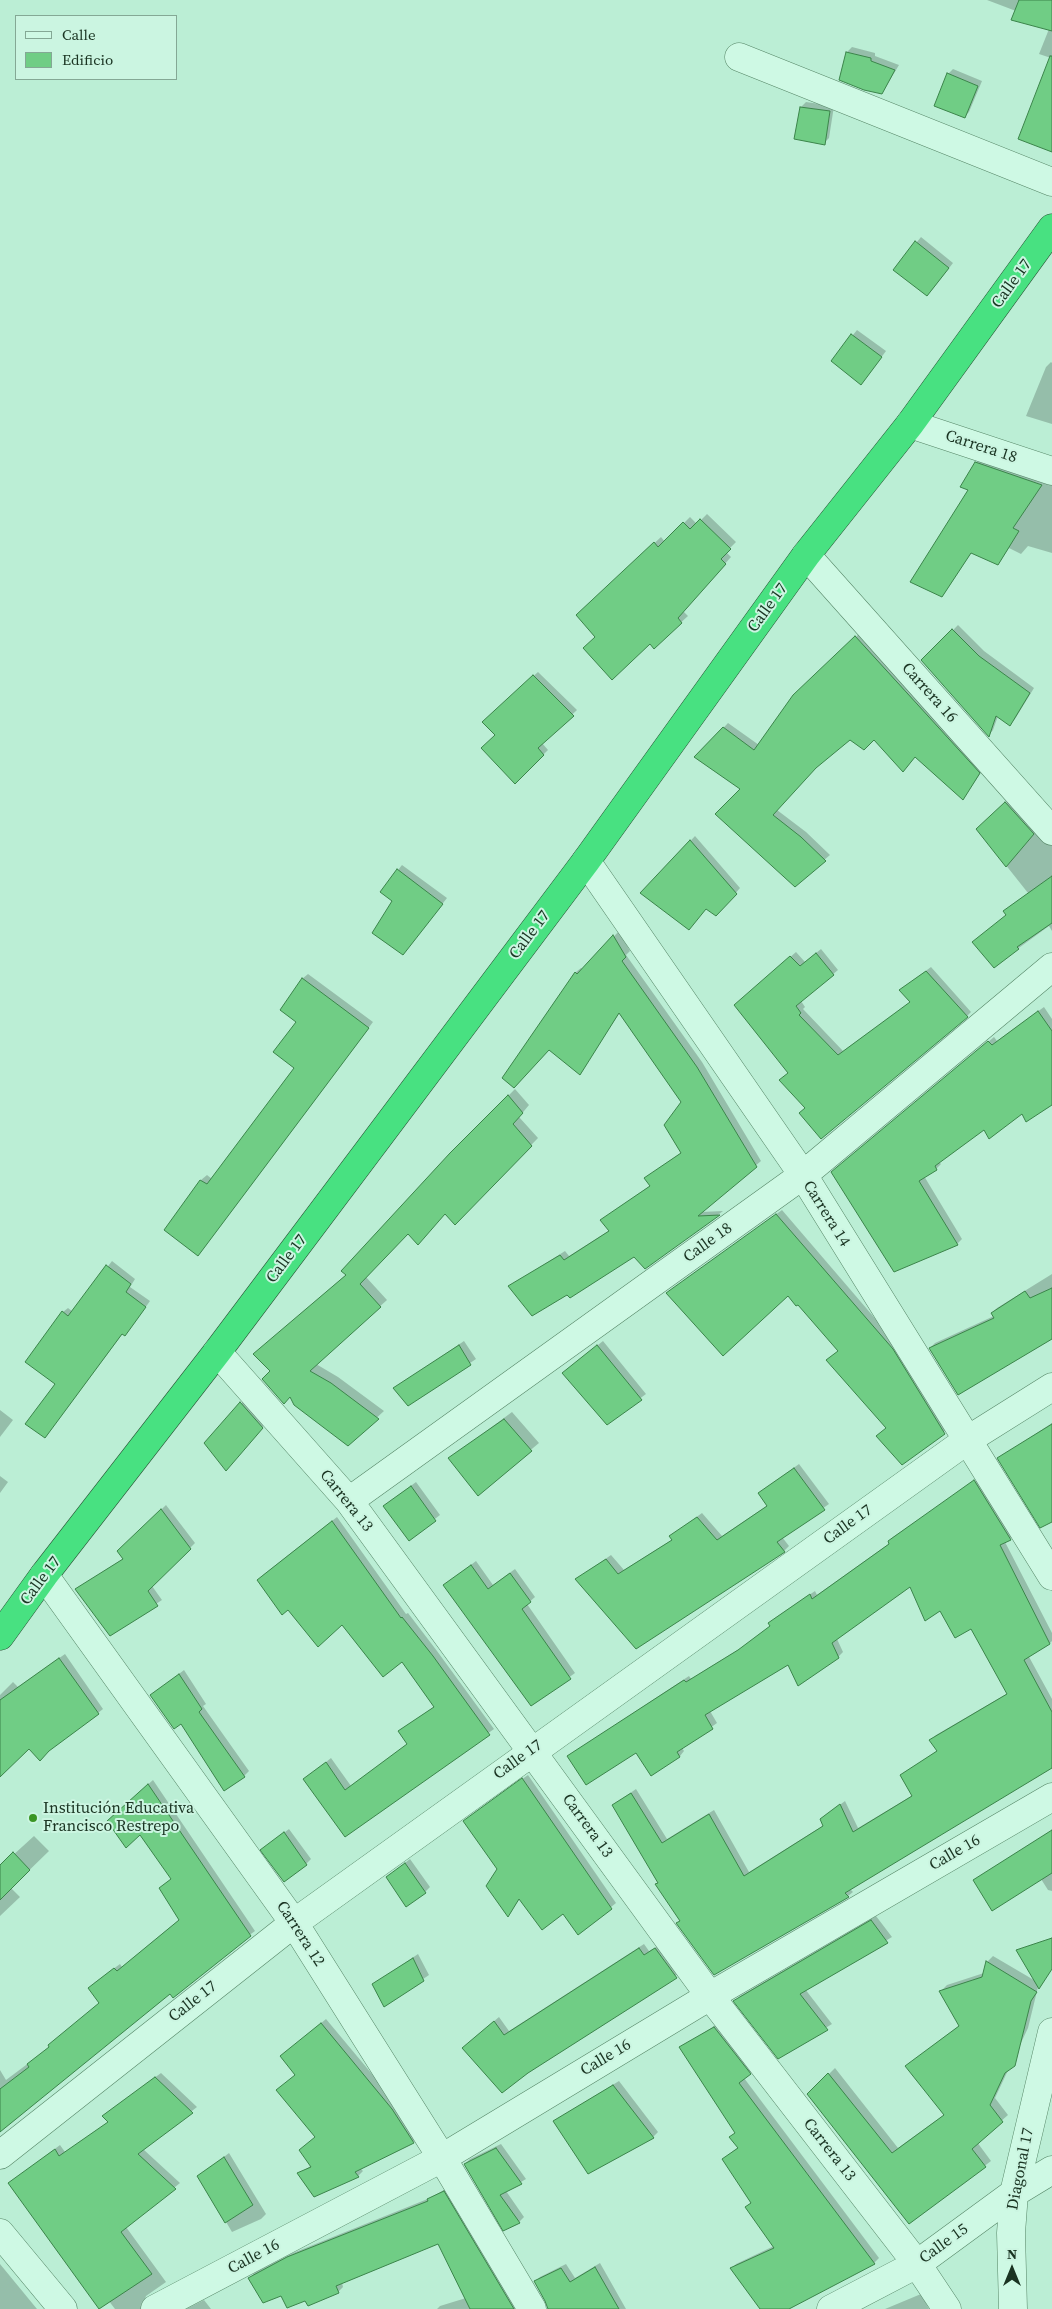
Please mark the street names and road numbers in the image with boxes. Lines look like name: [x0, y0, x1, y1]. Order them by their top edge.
street label: Calle 17: [988, 256, 1036, 312]
street label: Carrera 18: [943, 426, 1019, 468]
street label: Calle 17: [744, 580, 792, 636]
street label: Carrera 16: [897, 659, 961, 727]
street label: Calle 17: [506, 907, 554, 963]
street label: Carrera 14: [798, 1177, 854, 1251]
street label: Calle 18: [680, 1219, 736, 1267]
street label: Calle 17: [263, 1231, 311, 1287]
street label: Carrera 13: [315, 1466, 377, 1536]
street label: Calle 17: [820, 1501, 876, 1549]
street label: Calle 17: [17, 1553, 65, 1609]
street label: Calle 17: [490, 1736, 546, 1784]
street label: Carrera 13: [557, 1790, 617, 1862]
street label: Calle 16: [926, 1831, 984, 1875]
street label: Carrera 12: [272, 1898, 328, 1970]
street label: Calle 17: [165, 1977, 221, 2027]
street label: Calle 16: [577, 2035, 635, 2081]
street label: Carrera 13: [799, 2115, 859, 2185]
street label: Diagonal 17: [1004, 2126, 1038, 2212]
street label: Calle 15: [916, 2220, 972, 2268]
street label: Calle 16: [225, 2235, 283, 2279]

